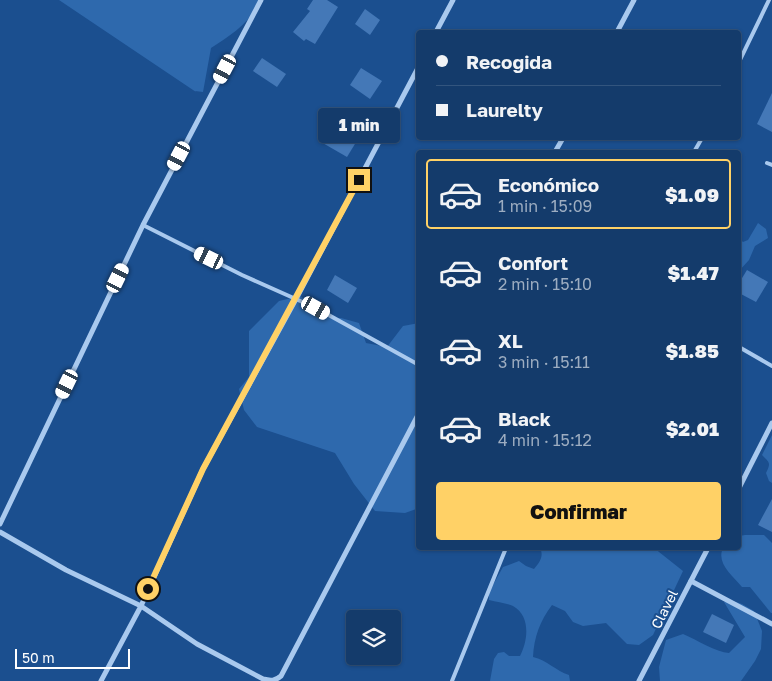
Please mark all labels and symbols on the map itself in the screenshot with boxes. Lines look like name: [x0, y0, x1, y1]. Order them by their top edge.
car: [211, 52, 238, 86]
callout: 1 min: [318, 108, 400, 142]
car: [165, 139, 192, 173]
route end: [348, 169, 370, 191]
car: [192, 245, 225, 271]
car: [104, 261, 131, 295]
car: [299, 294, 332, 322]
car: [53, 367, 80, 401]
route start: [137, 578, 159, 600]
street label: Clavel: [647, 587, 681, 631]
scale bar: [15, 646, 130, 669]

